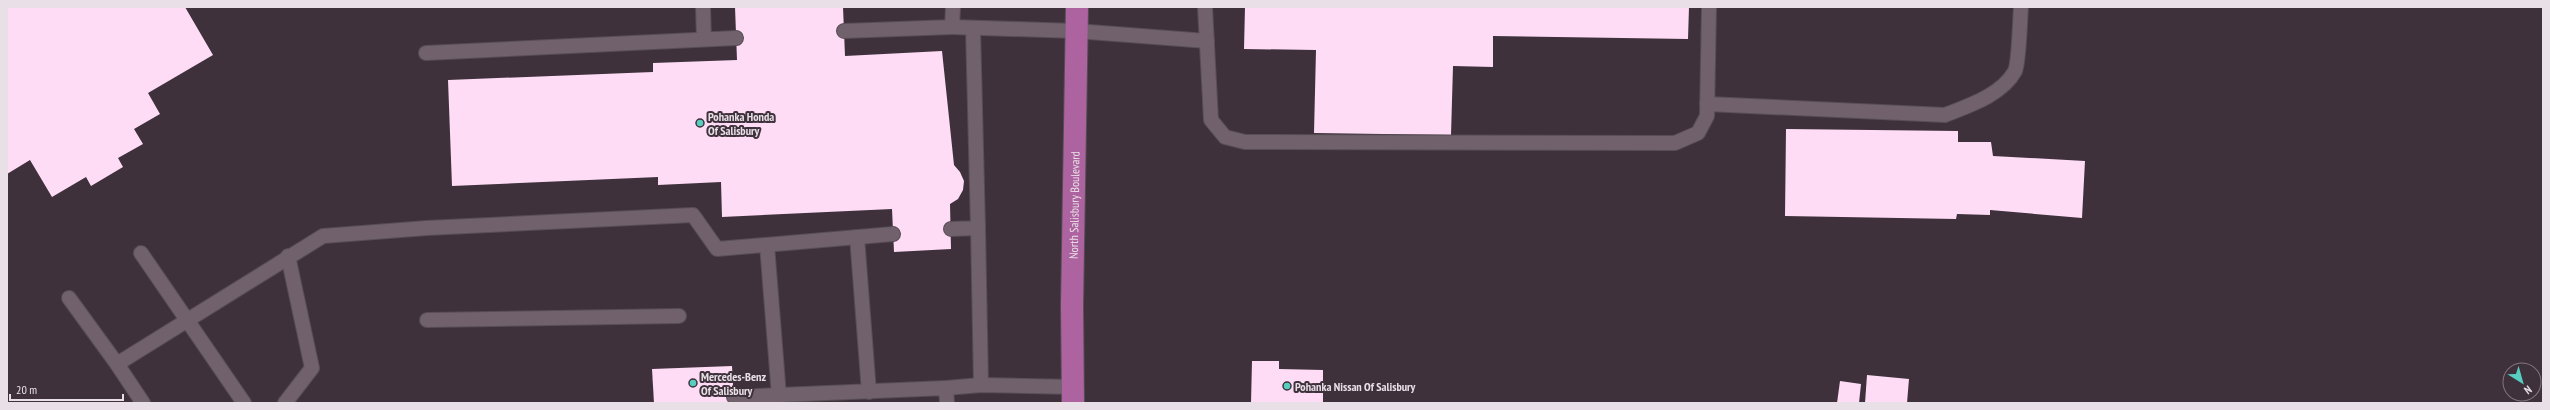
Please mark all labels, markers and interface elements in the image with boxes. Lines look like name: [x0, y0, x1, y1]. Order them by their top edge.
place label: Pohanka Honda Of Salisbury: [708, 109, 774, 138]
marker: Pohanka Honda Of Salisbury: [695, 118, 705, 128]
street label: North Salisbury Boulevard: [1065, 151, 1082, 259]
north arrow: [2502, 362, 2542, 402]
place label: Mercedes-Benz Of Salisbury: [701, 369, 766, 398]
scale bar: [10, 376, 123, 402]
marker: Mercedes-Benz Of Salisbury: [688, 378, 698, 388]
place label: Pohanka Nissan Of Salisbury: [1295, 379, 1416, 394]
marker: Pohanka Nissan Of Salisbury: [1282, 381, 1292, 391]
text: 20 m: [16, 382, 37, 397]
text: N: [2521, 383, 2535, 397]

